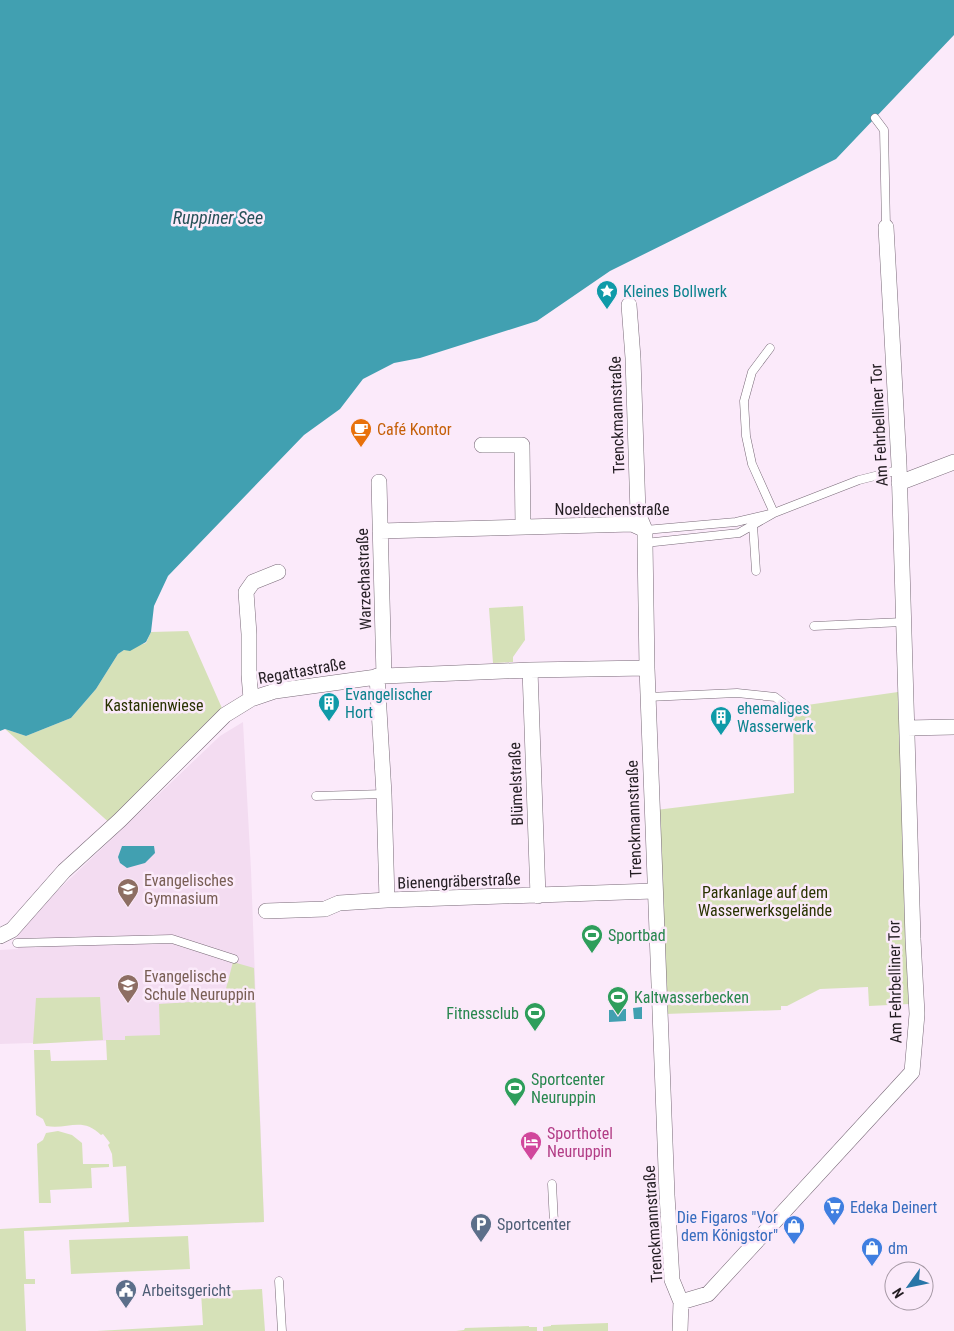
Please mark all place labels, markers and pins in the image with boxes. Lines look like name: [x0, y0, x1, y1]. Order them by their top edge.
place icon: Kleines Bollwerk: [595, 279, 619, 310]
place label: Kleines Bollwerk: [623, 282, 728, 301]
cafe icon: Café Kontor: [349, 417, 373, 448]
place label: Café Kontor: [377, 420, 452, 439]
place label: Evangelischer Hort: [345, 685, 433, 722]
building icon: Evangelischer Hort: [317, 691, 341, 722]
place label: ehemaliges Wasserwerk: [737, 699, 814, 736]
building icon: ehemaliges Wasserwerk: [709, 705, 733, 736]
place label: Evangelisches Gymnasium: [144, 871, 234, 908]
school or university icon: Evangelisches Gymnasium: [116, 877, 140, 908]
sports icon: Sportbad: [580, 923, 604, 954]
place label: Sportbad: [608, 926, 666, 945]
place label: Evangelische Schule Neuruppin: [144, 967, 255, 1004]
school or university icon: Evangelische Schule Neuruppin: [116, 973, 140, 1004]
sports icon: Kaltwasserbecken: [606, 985, 630, 1016]
place label: Kaltwasserbecken: [634, 988, 749, 1007]
sports icon: Fitnessclub: [523, 1001, 547, 1032]
place label: Fitnessclub: [446, 1004, 519, 1023]
place label: Sportcenter Neuruppin: [531, 1070, 605, 1107]
sports icon: Sportcenter Neuruppin: [503, 1076, 527, 1107]
place label: Sporthotel Neuruppin: [547, 1124, 613, 1161]
hotel icon: Sporthotel Neuruppin: [519, 1130, 543, 1161]
supermarket icon: Edeka Deinert: [822, 1195, 846, 1226]
place label: Edeka Deinert: [850, 1198, 938, 1217]
place label: Die Figaros "Vor dem Königstor": [677, 1208, 778, 1245]
parking icon: Sportcenter: [469, 1212, 493, 1243]
shop icon: Die Figaros "Vor dem Königstor": [782, 1214, 806, 1245]
place label: Sportcenter: [497, 1215, 571, 1234]
shop icon: dm: [860, 1236, 884, 1267]
place label: dm: [888, 1239, 908, 1258]
public building icon: Arbeitsgericht: [114, 1278, 138, 1309]
place label: Arbeitsgericht: [142, 1281, 231, 1300]

